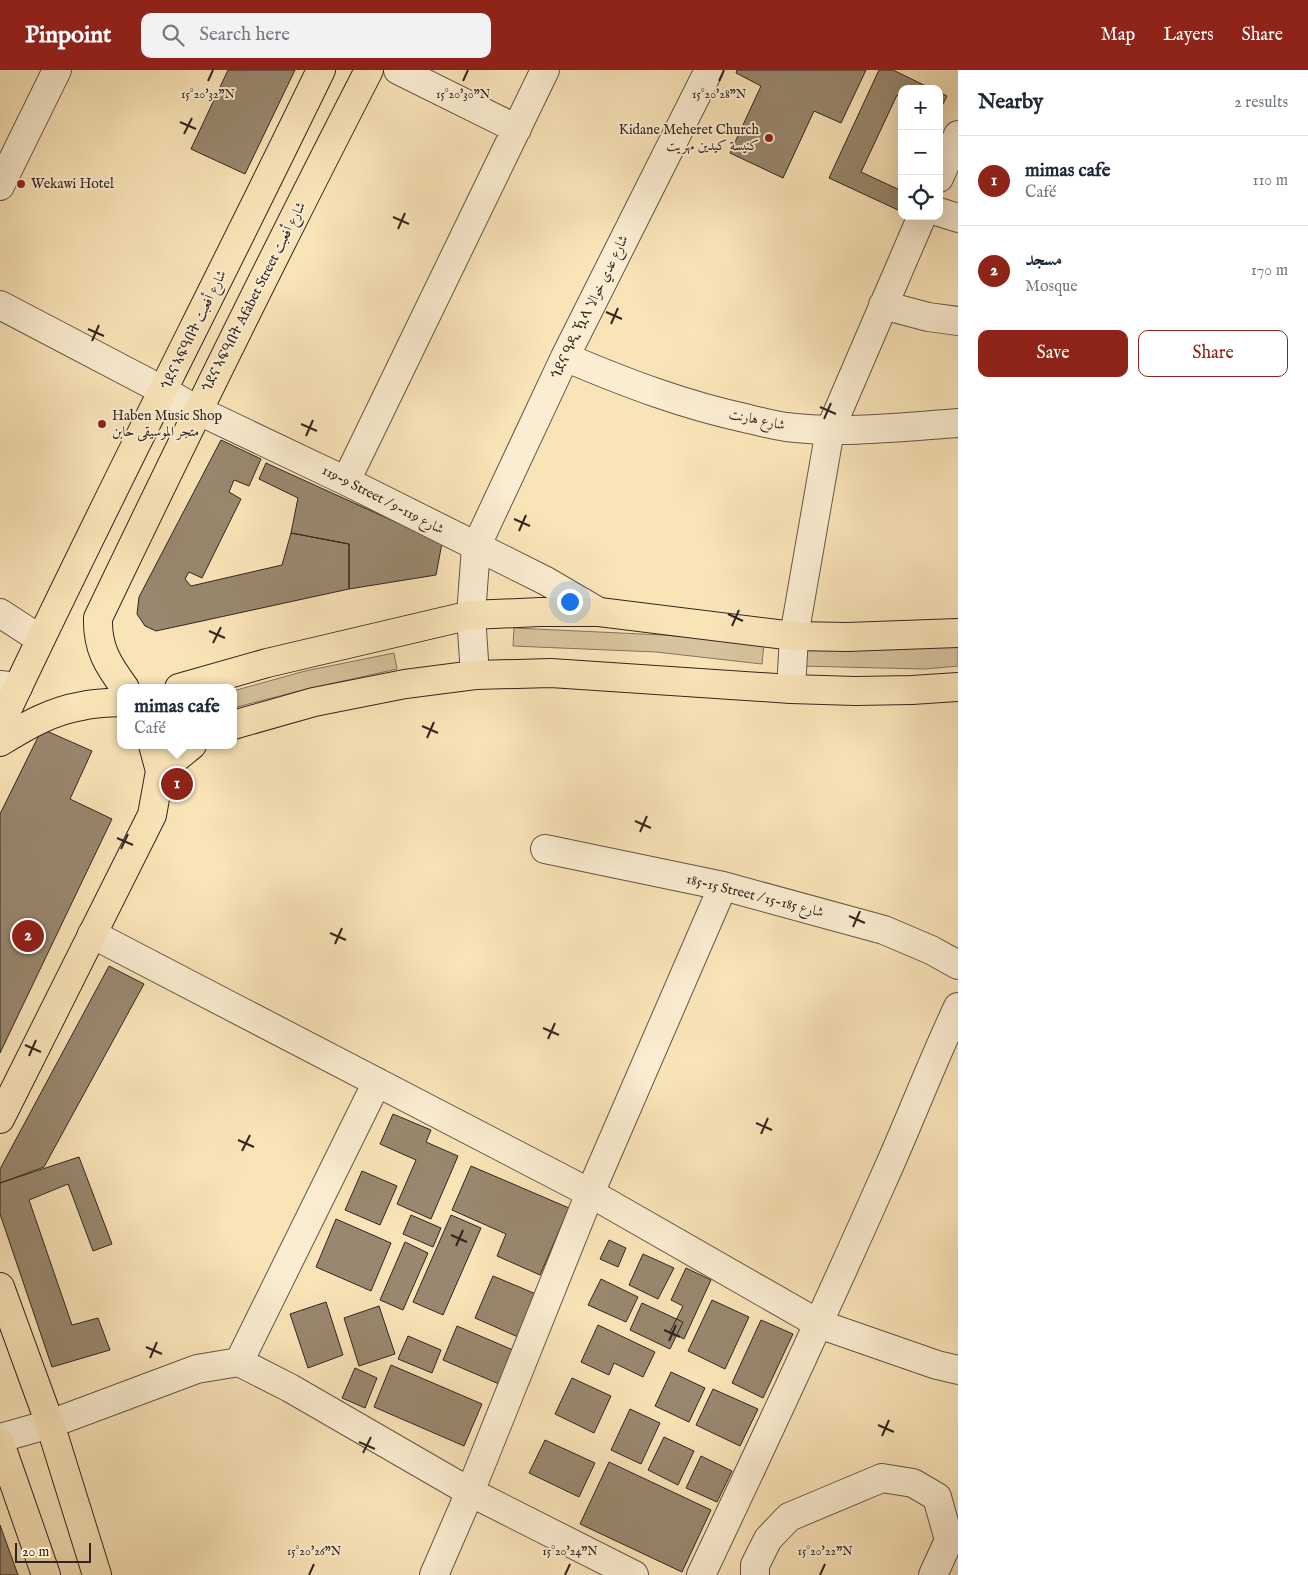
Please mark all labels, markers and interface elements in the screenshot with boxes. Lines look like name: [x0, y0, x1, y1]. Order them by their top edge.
search box: [141, 13, 491, 58]
text: Pinpoint: [25, 20, 111, 51]
icon: search: [159, 21, 187, 49]
text: Search here: [199, 23, 290, 47]
text: Map: [1101, 24, 1135, 47]
text: Layers: [1163, 24, 1214, 47]
text: Share: [1242, 24, 1283, 47]
map controls: [898, 85, 943, 220]
button: +: [898, 85, 943, 130]
text: 15°20'32"N: [181, 87, 236, 102]
text: 15°20'30"N: [436, 87, 491, 102]
text: 15°20'28"N: [692, 87, 747, 102]
text: Nearby: [978, 89, 1043, 116]
text: 2 results: [1234, 93, 1288, 113]
place label: Kidane Meheret Church كنيسة كيدين مهريت: [619, 121, 760, 155]
button: −: [898, 130, 943, 175]
marker: Kidane Meheret Church كنيسة كيدين مهريت: [763, 132, 775, 144]
text: mimas cafe: [1025, 159, 1110, 183]
text: 1: [991, 171, 997, 191]
text: 110 m: [1252, 171, 1288, 191]
place label: Wekawi Hotel: [31, 175, 114, 193]
button: locate: [898, 175, 943, 220]
marker: Wekawi Hotel: [15, 178, 27, 190]
text: Café: [1025, 183, 1056, 203]
street label: ጎደና ኣፍዓበት Afabet Street شارع أفعبت: [196, 198, 312, 396]
street label: ጎደና ዓዲ ዃላ شارع عدي خوالا: [547, 232, 635, 383]
text: مسجد: [1025, 248, 1062, 272]
text: 2: [990, 261, 998, 281]
text: 170 m: [1251, 261, 1288, 281]
street label: ጎደና ኣፍዓበት شارع أفعبت: [155, 266, 233, 394]
text: Mosque: [1025, 277, 1078, 297]
button: Save: [978, 330, 1128, 377]
button: Share: [1138, 330, 1288, 377]
street label: شارع هارنت: [727, 405, 787, 437]
place label: Haben Music Shop متجر الموسيقى حابن: [112, 407, 223, 442]
marker: Haben Music Shop متجر الموسيقى حابن: [96, 418, 108, 430]
street label: 119-9 Street / شارع 119-9: [318, 461, 447, 540]
your location: [557, 589, 583, 615]
popup: [117, 684, 237, 749]
text: mimas cafe: [134, 695, 220, 719]
text: Café: [134, 719, 166, 739]
pin: 1: [161, 765, 193, 803]
street label: 185-15 Street / شارع 185-15: [684, 870, 826, 924]
pin: 2: [12, 917, 44, 955]
scale bar: [15, 1540, 91, 1563]
text: 20 m: [22, 1543, 49, 1561]
text: 15°20'26"N: [287, 1544, 342, 1559]
text: 15°20'24"N: [542, 1544, 598, 1559]
text: 15°20'22"N: [797, 1544, 853, 1559]

